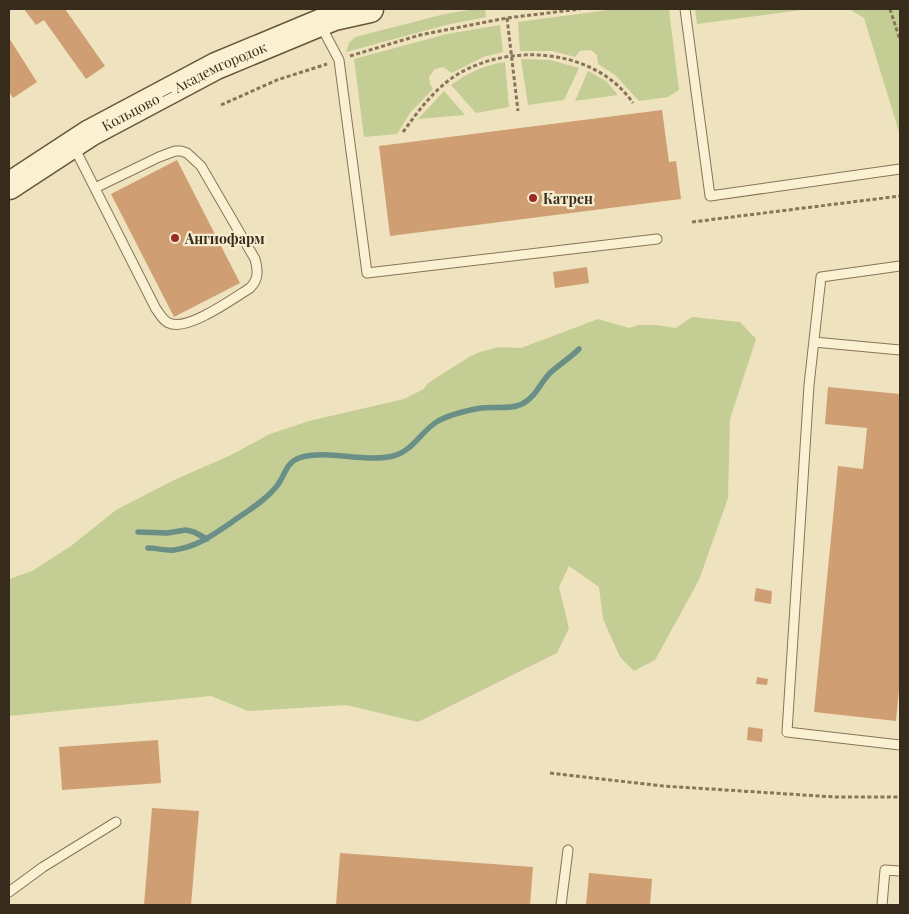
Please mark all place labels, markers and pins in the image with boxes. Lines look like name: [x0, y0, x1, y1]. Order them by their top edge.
place label: Катрен: [543, 189, 593, 208]
marker: Катрен: [527, 192, 539, 204]
place label: Ангиофарм: [184, 229, 265, 248]
marker: Ангиофарм: [169, 232, 181, 244]

